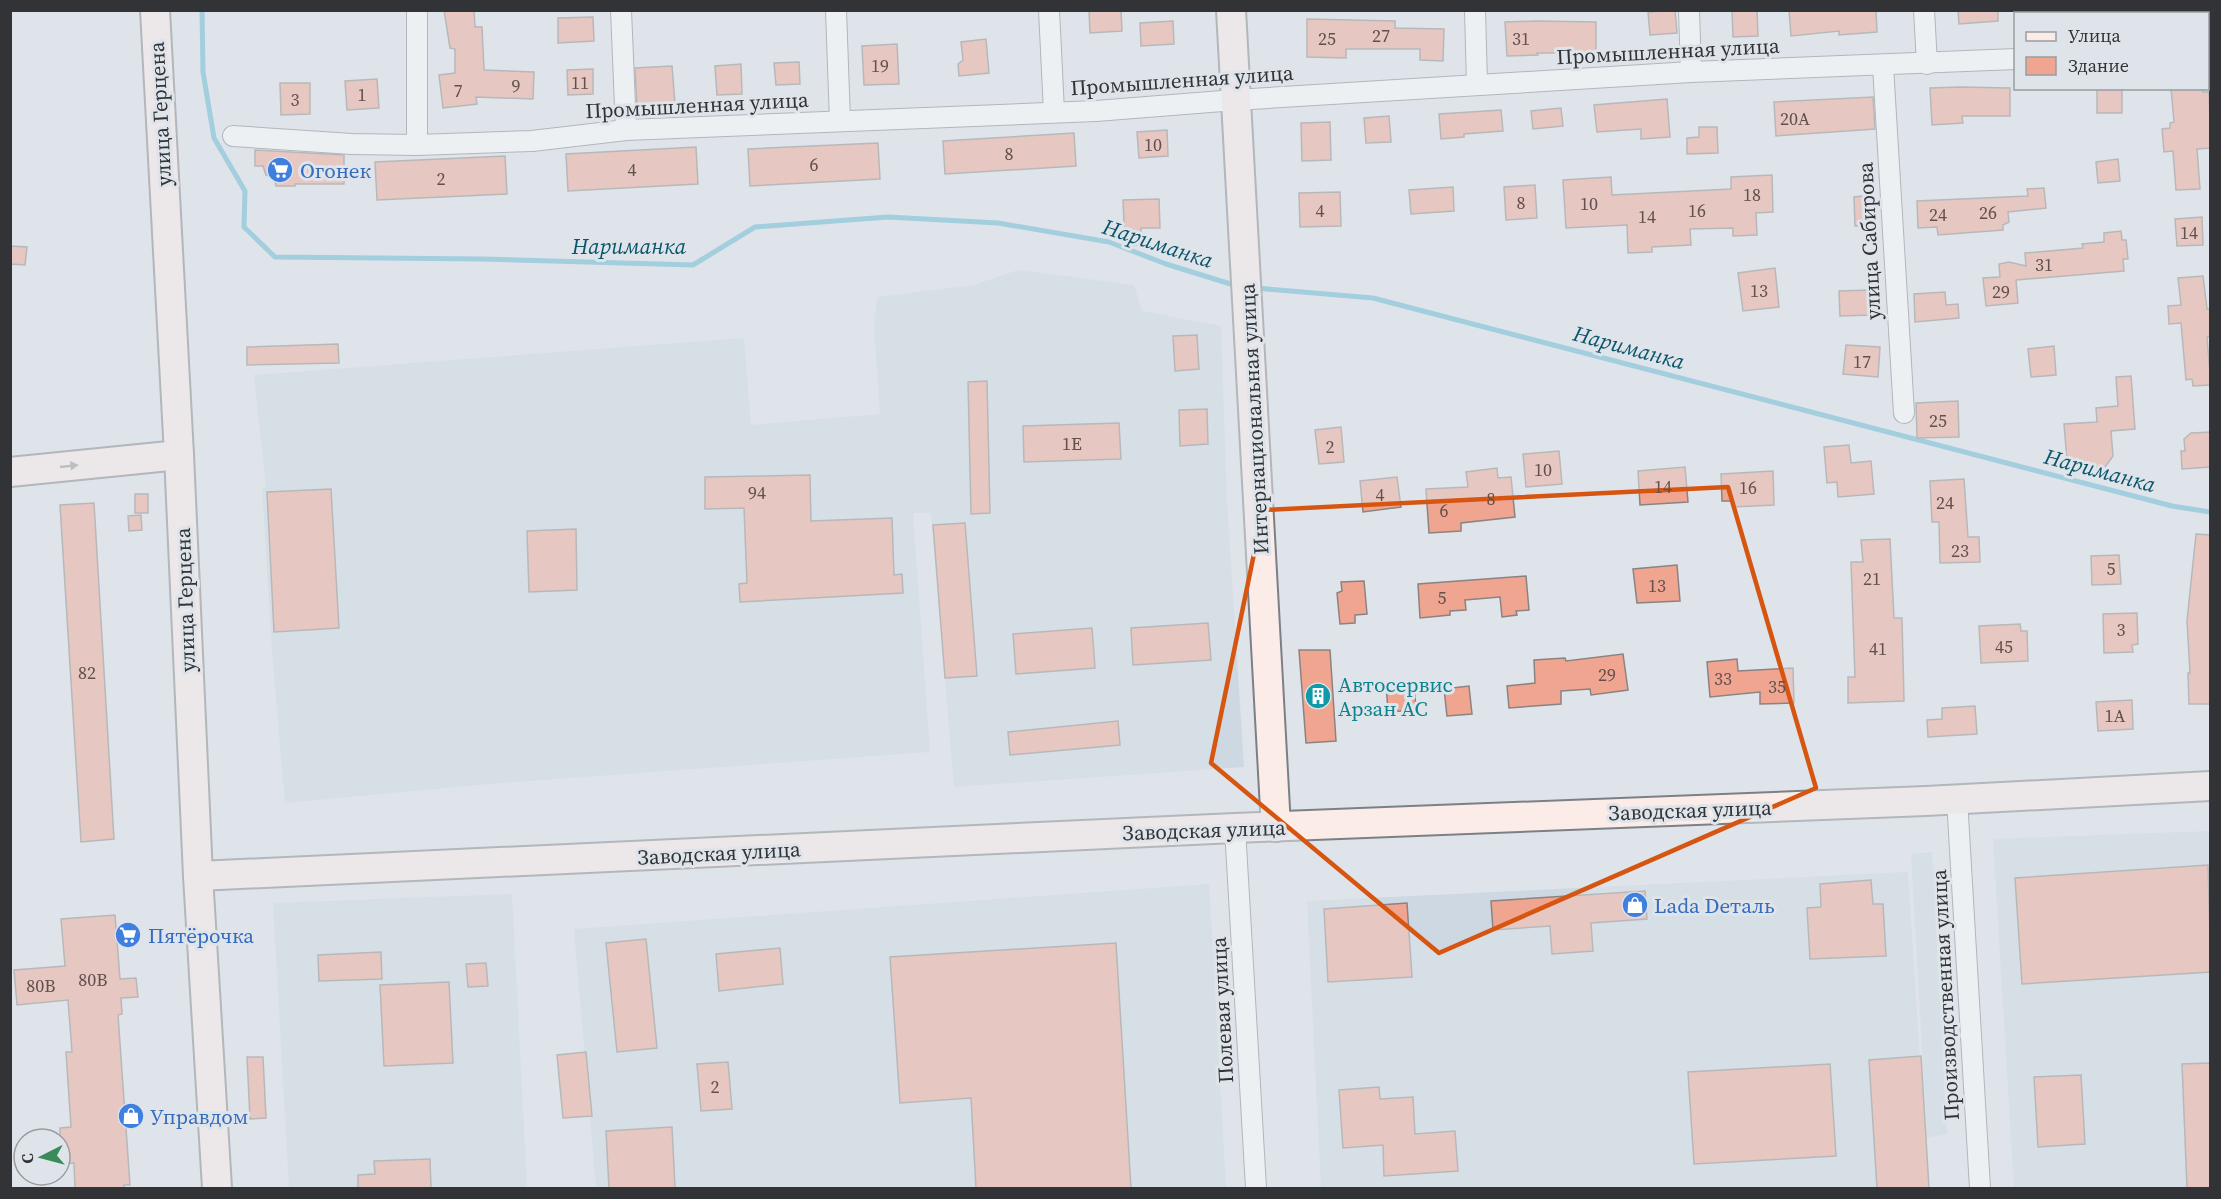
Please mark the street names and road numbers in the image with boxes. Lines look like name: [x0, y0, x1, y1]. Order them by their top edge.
street label: Промышленная улица: [1556, 31, 1781, 71]
street label: улица Герцена: [142, 41, 178, 187]
street label: Промышленная улица: [1069, 58, 1295, 102]
street label: Промышленная улица: [585, 85, 810, 125]
street label: улица Сабирова: [1850, 161, 1888, 321]
street label: Интернациональная улица: [1232, 282, 1276, 555]
street label: улица Герцена: [168, 527, 202, 673]
street label: Заводская улица: [1608, 793, 1772, 827]
street label: Заводская улица: [1122, 813, 1286, 847]
street label: Заводская улица: [637, 834, 802, 872]
street label: Производственная улица: [1924, 869, 1966, 1121]
street label: Полевая улица: [1204, 936, 1240, 1084]

